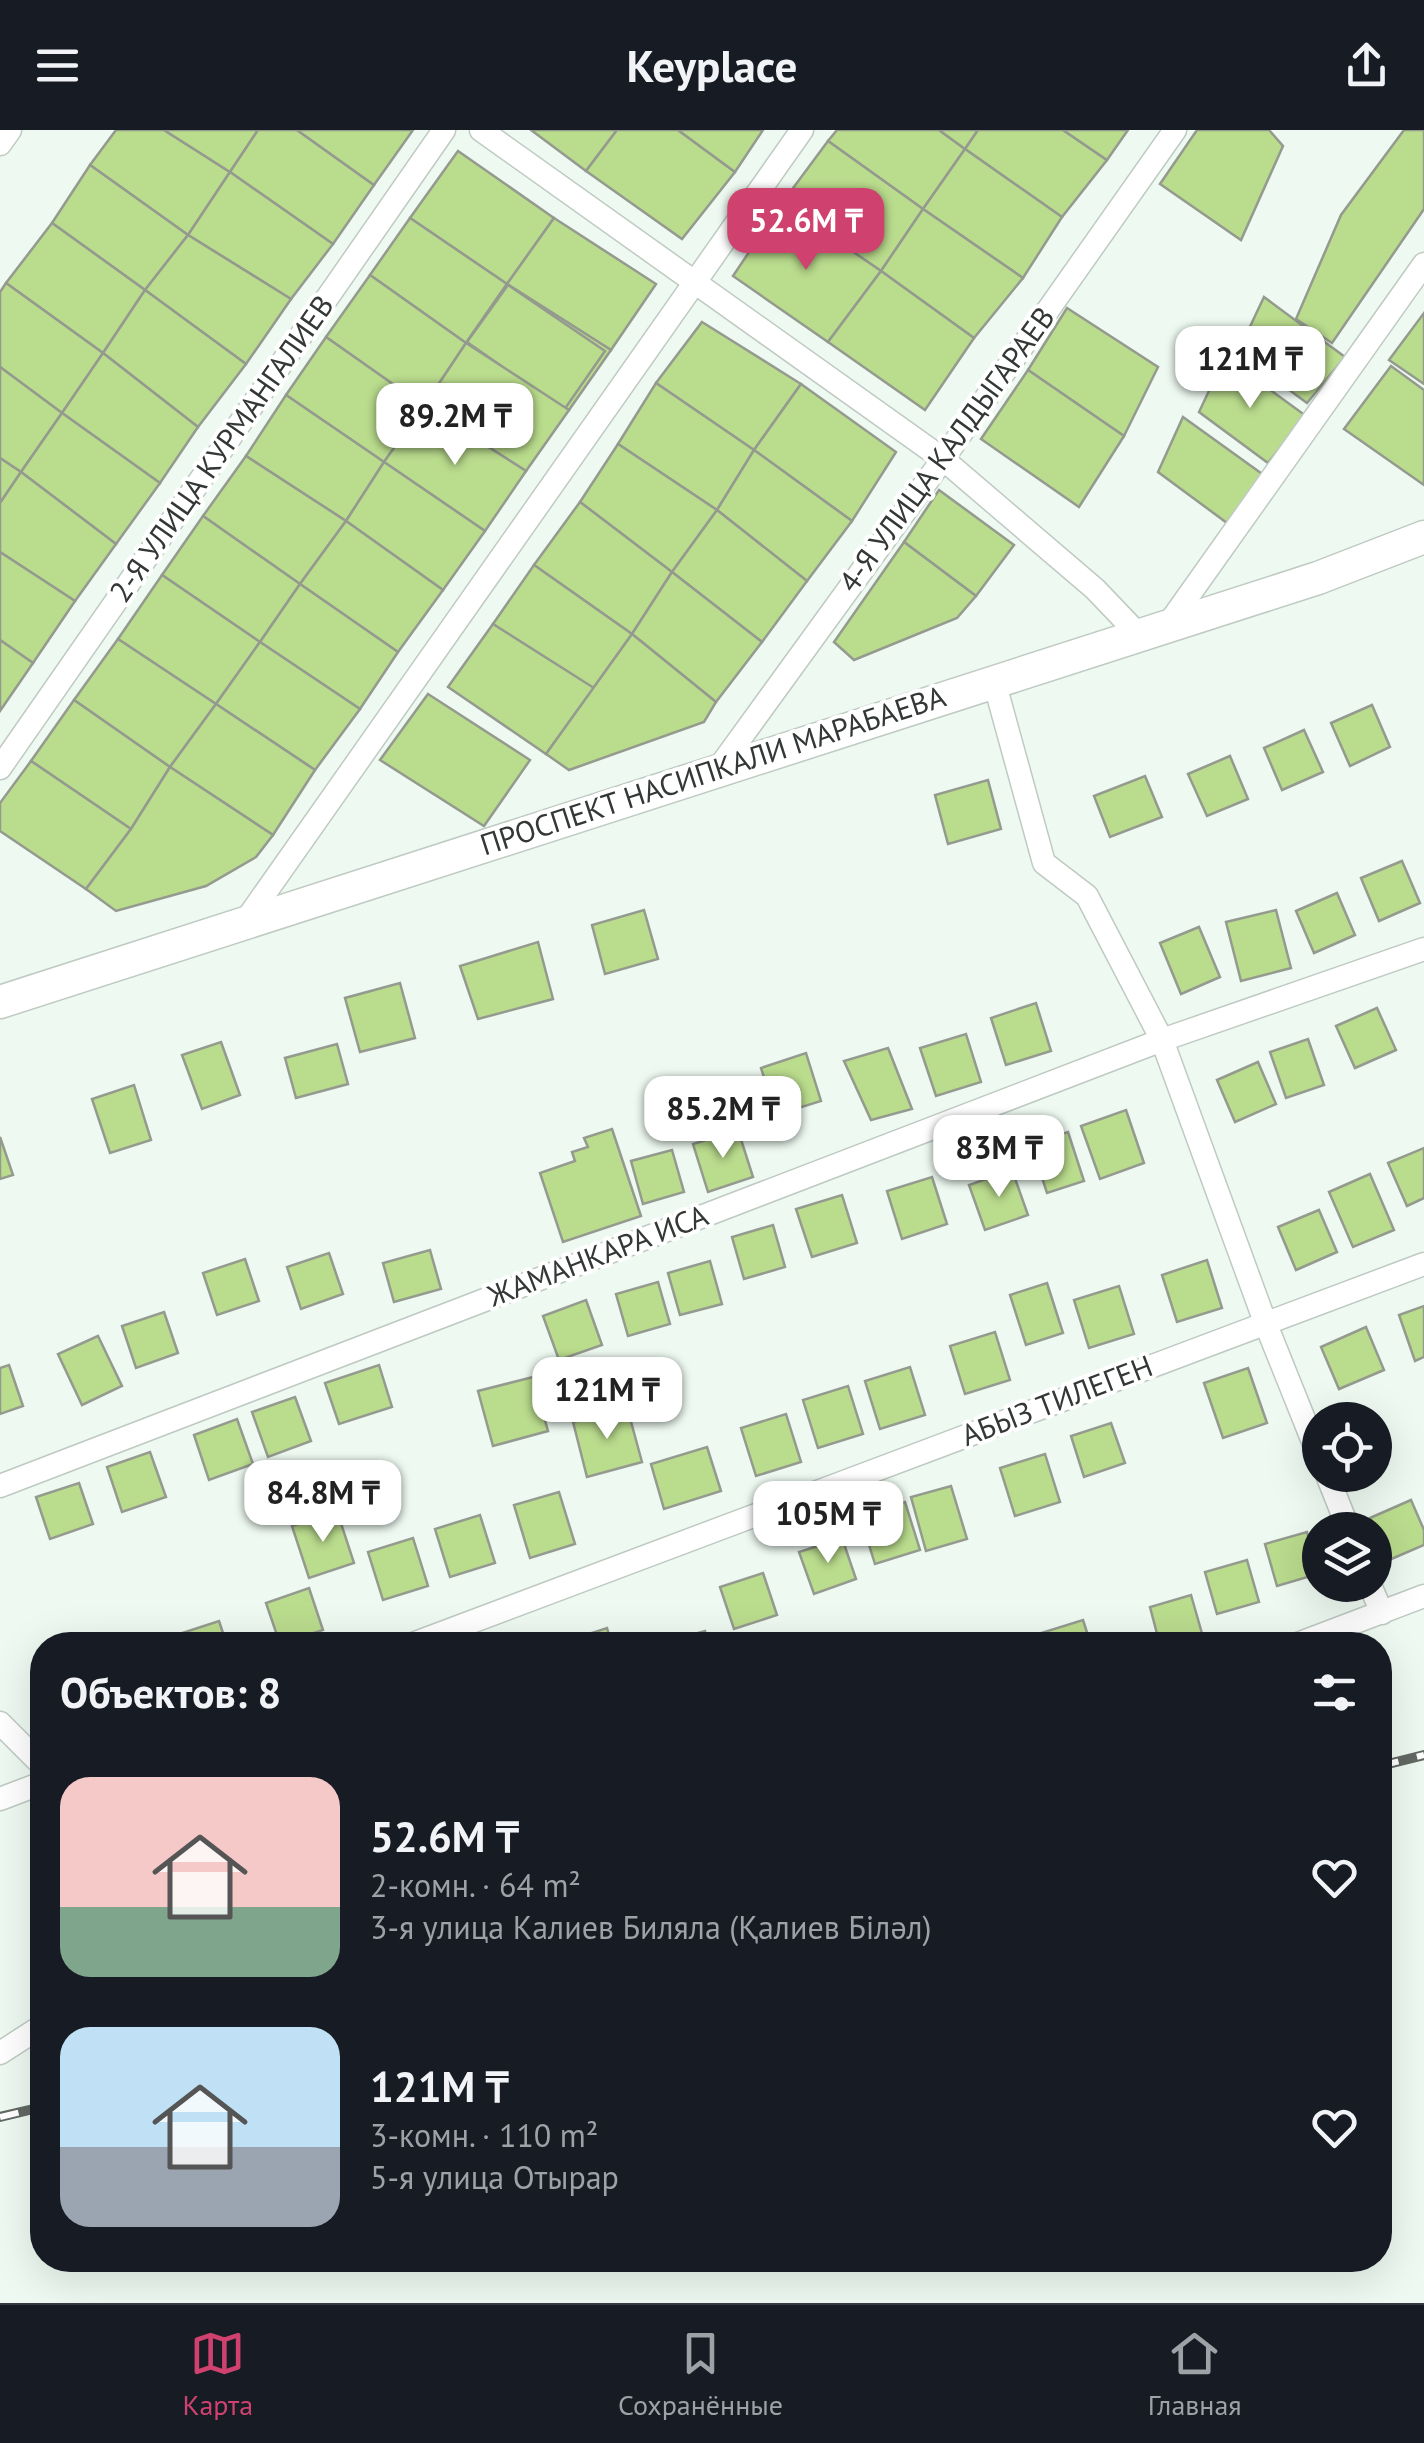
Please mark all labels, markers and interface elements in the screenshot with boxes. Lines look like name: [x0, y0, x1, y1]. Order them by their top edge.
text: Keyplace: [627, 36, 797, 94]
icon: menu: [30, 38, 85, 93]
icon: share: [1339, 38, 1394, 93]
pin: 52.6M ₸: [714, 188, 898, 273]
text: 52.6M ₸: [749, 199, 863, 241]
street label: 2-Я УЛИЦА КУРМАНГАЛИЕВ: [100, 287, 342, 609]
street label: 4-Я УЛИЦА КАЛДЫГАРАЕВ: [829, 299, 1063, 600]
pin: 121M ₸: [1169, 326, 1331, 411]
text: 121M ₸: [1197, 337, 1303, 379]
pin: 89.2M ₸: [363, 383, 547, 468]
text: 89.2M ₸: [398, 394, 512, 436]
street label: ПРОСПЕКТ НАСИПКАЛИ МАРАБАЕВА: [475, 676, 951, 863]
pin: 85.2M ₸: [631, 1076, 815, 1161]
text: 85.2M ₸: [666, 1087, 780, 1129]
pin: 83M ₸: [929, 1115, 1069, 1200]
text: 83M ₸: [955, 1126, 1043, 1168]
street label: ЖАМАНКАРА ИСА: [481, 1195, 713, 1315]
street label: АБЫЗ ТИЛЕГЕН: [955, 1345, 1158, 1454]
pin: 121M ₸: [526, 1357, 688, 1442]
text: 121M ₸: [554, 1368, 660, 1410]
map controls: [1302, 1402, 1392, 1602]
button: locate: [1302, 1402, 1392, 1492]
pin: 84.8M ₸: [231, 1460, 415, 1545]
text: 84.8M ₸: [266, 1471, 380, 1513]
pin: 105M ₸: [747, 1481, 909, 1566]
text: 105M ₸: [775, 1492, 881, 1534]
button: layers: [1302, 1512, 1392, 1602]
text: Объектов: 8: [60, 1665, 281, 1720]
icon: filters: [1307, 1665, 1362, 1720]
text: 52.6M ₸: [370, 1809, 519, 1864]
icon: home: [140, 1817, 260, 1937]
icon: heart: [1307, 1850, 1362, 1905]
text: 2-комн. · 64 m²: [370, 1864, 581, 1906]
text: 3-я улица Калиев Биляла (Қалиев Біләл): [370, 1906, 932, 1948]
text: 121M ₸: [370, 2059, 509, 2114]
icon: home: [140, 2067, 260, 2187]
icon: heart: [1307, 2100, 1362, 2155]
text: 3-комн. · 110 m²: [370, 2114, 598, 2156]
text: 5-я улица Отырар: [370, 2156, 619, 2198]
tab: Карта: [182, 2326, 253, 2423]
tab: Сохранённые: [618, 2326, 783, 2423]
tab: Главная: [1148, 2326, 1242, 2423]

